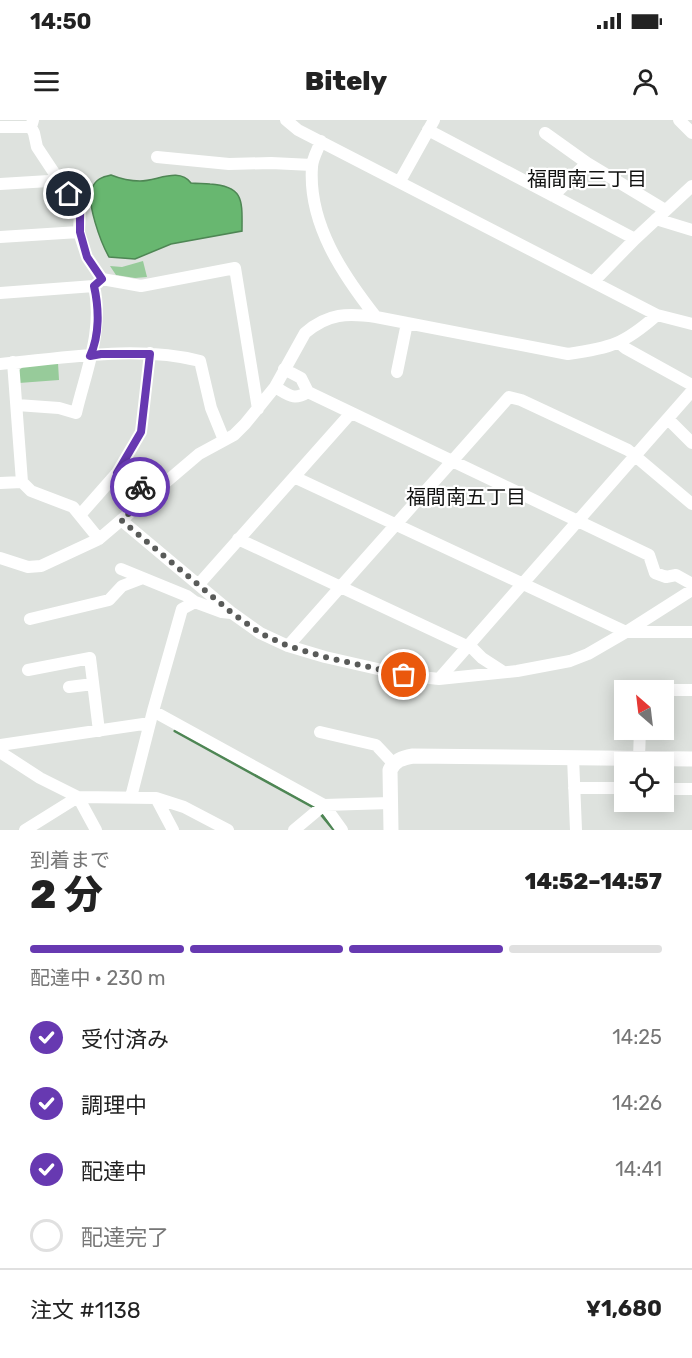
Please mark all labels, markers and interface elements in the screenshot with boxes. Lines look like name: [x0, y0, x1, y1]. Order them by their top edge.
text: 14:50: [30, 8, 92, 35]
icon: menu: [30, 65, 63, 98]
text: Bitely: [305, 65, 387, 97]
icon: person: [629, 65, 662, 98]
district label: 福間南三丁目: [527, 167, 647, 191]
pin: [43, 168, 94, 219]
icon: home: [52, 177, 85, 210]
courier: [110, 457, 170, 517]
icon: bike: [124, 471, 157, 504]
district label: 福間南五丁目: [406, 485, 526, 509]
pin: [378, 649, 429, 700]
icon: bag: [387, 658, 420, 691]
north arrow: [614, 680, 674, 740]
map controls: [614, 680, 674, 812]
button: locate: [614, 752, 674, 812]
text: 到着まで: [30, 848, 110, 872]
text: 14:52–14:57: [525, 868, 662, 895]
text: 2 分: [30, 872, 103, 918]
text: 配達中 · 230 m: [30, 966, 166, 990]
icon: check: [30, 1021, 63, 1054]
text: 14:25: [612, 1025, 662, 1049]
text: 受付済み: [81, 1026, 169, 1053]
icon: check: [30, 1087, 63, 1120]
text: 14:26: [612, 1091, 662, 1115]
text: 調理中: [81, 1092, 147, 1119]
icon: check: [30, 1153, 63, 1186]
text: 14:41: [615, 1157, 662, 1181]
text: 配達中: [81, 1158, 147, 1185]
text: 配達完了: [81, 1224, 169, 1251]
text: ¥1,680: [586, 1295, 662, 1322]
text: 注文 #1138: [30, 1297, 141, 1324]

